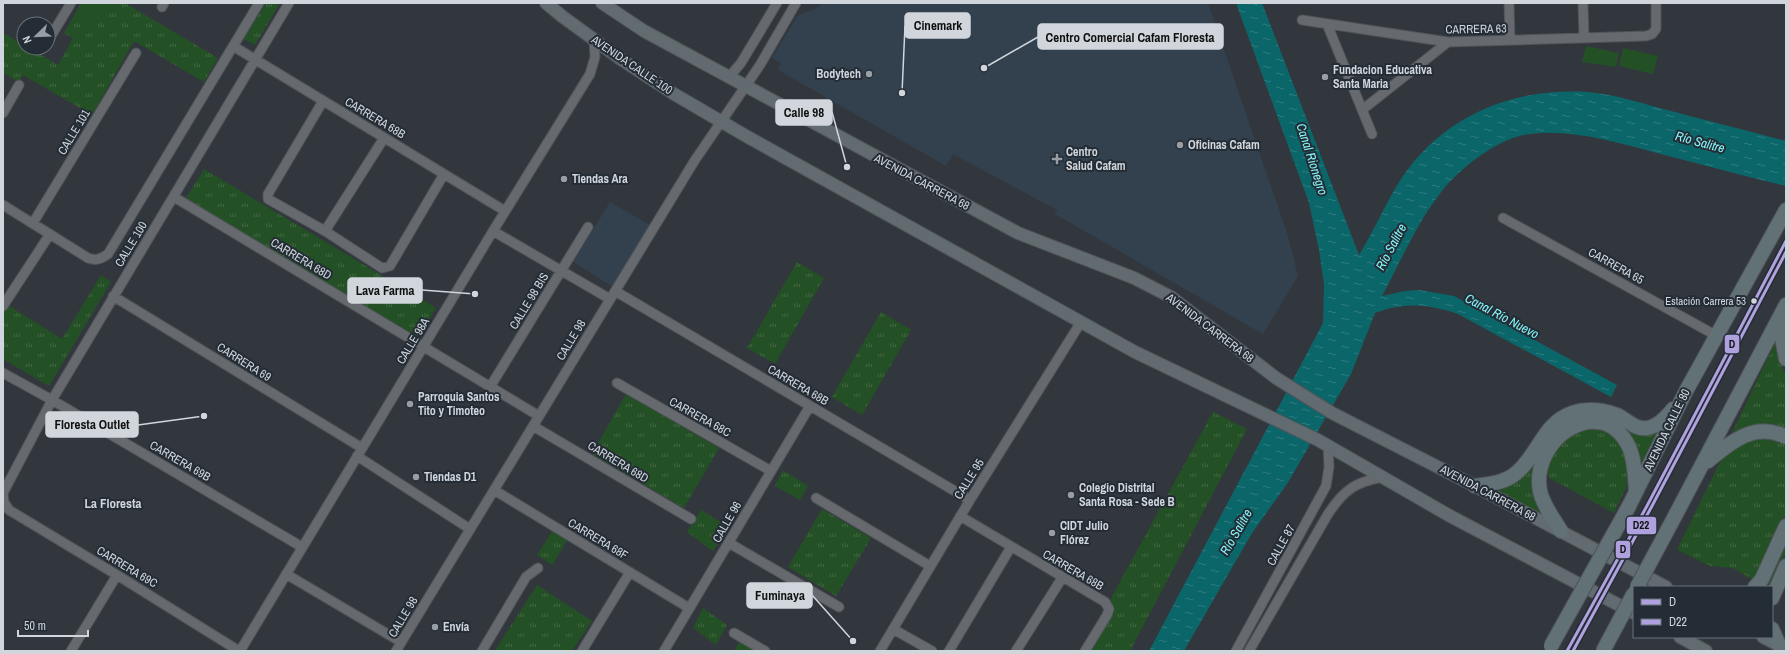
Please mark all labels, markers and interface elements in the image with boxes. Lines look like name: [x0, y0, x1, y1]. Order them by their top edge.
callout: Cinemark: [905, 13, 970, 38]
north arrow: [16, 16, 56, 56]
text: Cinemark: [914, 17, 962, 34]
street label: CARRERA 63: [1445, 20, 1507, 38]
callout: Centro Comercial Cafam Floresta: [1038, 24, 1223, 49]
text: Centro Comercial Cafam Floresta: [1046, 29, 1214, 46]
street label: AVENIDA CALLE 100: [587, 31, 676, 98]
text: N: [19, 34, 35, 46]
place label: Fundacion Educativa Santa Maria: [1333, 62, 1433, 92]
place label: Bodytech: [816, 66, 861, 82]
marker: Bodytech: [864, 69, 874, 79]
marker: Fundacion Educativa Santa Maria: [1320, 72, 1330, 82]
street label: CARRERA 68B: [342, 94, 409, 143]
callout: Calle 98: [776, 100, 832, 125]
text: Calle 98: [784, 104, 824, 121]
street label: CALLE 101: [54, 106, 94, 158]
water label: Canal Rionegro: [1292, 121, 1332, 197]
water label: Río Salitre: [1673, 127, 1727, 157]
place label: Oficinas Cafam: [1188, 137, 1260, 153]
marker: Oficinas Cafam: [1175, 140, 1185, 150]
place label: Centro Salud Cafam: [1066, 144, 1126, 174]
street label: AVENIDA CARRERA 68: [871, 150, 973, 214]
marker: Centro Salud Cafam: [1051, 153, 1063, 165]
place label: Tiendas Ara: [572, 171, 628, 187]
marker: Tiendas Ara: [559, 174, 569, 184]
street label: CALLE 100: [111, 218, 151, 270]
water label: Río Salitre: [1372, 221, 1410, 273]
street label: CARRERA 68D: [268, 235, 334, 283]
street label: CARRERA 65: [1585, 244, 1647, 288]
street label: CALLE 98 BIS: [506, 269, 552, 332]
callout: Lava Farma: [348, 278, 422, 303]
text: Lava Farma: [356, 282, 414, 299]
street label: AVENIDA CARRERA 68: [1162, 289, 1257, 366]
water label: Canal Río Nuevo: [1462, 289, 1542, 343]
place label: Estación Carrera 53: [1665, 294, 1746, 308]
marker: Estación Carrera 53: [1749, 296, 1759, 306]
street label: CALLE 98A: [393, 314, 433, 367]
street label: CALLE 98: [553, 317, 589, 363]
line badge: D: [1724, 334, 1740, 354]
text: D: [1729, 337, 1736, 351]
street label: CARRERA 69: [214, 339, 274, 385]
street label: CARRERA 68B: [765, 361, 832, 409]
street label: AVENIDA CALLE 80: [1640, 386, 1694, 475]
place label: Parroquia Santos Tito y Timoteo: [418, 389, 500, 419]
street label: CARRERA 68C: [666, 393, 734, 441]
marker: Parroquia Santos Tito y Timoteo: [405, 399, 415, 409]
callout: Floresta Outlet: [46, 412, 138, 437]
text: Floresta Outlet: [54, 416, 130, 433]
street label: CARRERA 69B: [147, 437, 214, 485]
street label: CARRERA 68D: [585, 438, 651, 486]
street label: CALLE 95: [950, 455, 988, 502]
street label: AVENIDA CARRERA 68: [1437, 461, 1539, 525]
place label: Tiendas D1: [424, 469, 477, 485]
marker: Tiendas D1: [411, 472, 421, 482]
place label: Colegio Distrital Santa Rosa - Sede B: [1079, 480, 1175, 510]
marker: Colegio Distrital Santa Rosa - Sede B: [1066, 490, 1076, 500]
district label: La Floresta: [85, 495, 142, 512]
street label: CALLE 96: [709, 499, 745, 545]
water label: Río Salitre: [1216, 506, 1256, 558]
street label: CARRERA 68F: [565, 515, 631, 563]
line badge: D22: [1626, 516, 1657, 535]
place label: CIDT Julio Flórez: [1060, 518, 1109, 548]
text: D22: [1633, 518, 1649, 532]
street label: CALLE 87: [1263, 521, 1299, 568]
marker: CIDT Julio Flórez: [1047, 528, 1057, 538]
line badge: D: [1615, 540, 1631, 559]
text: D: [1620, 542, 1627, 556]
street label: CARRERA 69C: [94, 543, 160, 591]
street label: CARRERA 68B: [1040, 546, 1107, 594]
callout: Fuminaya: [747, 583, 812, 608]
legend: [1633, 586, 1773, 638]
text: Fuminaya: [755, 587, 805, 604]
street label: CALLE 98: [385, 594, 421, 640]
text: D: [1669, 594, 1676, 610]
scale bar: [18, 612, 88, 638]
text: D22: [1669, 614, 1687, 630]
text: 50 m: [24, 618, 46, 634]
place label: Envía: [443, 619, 470, 635]
marker: Envía: [430, 622, 440, 632]

